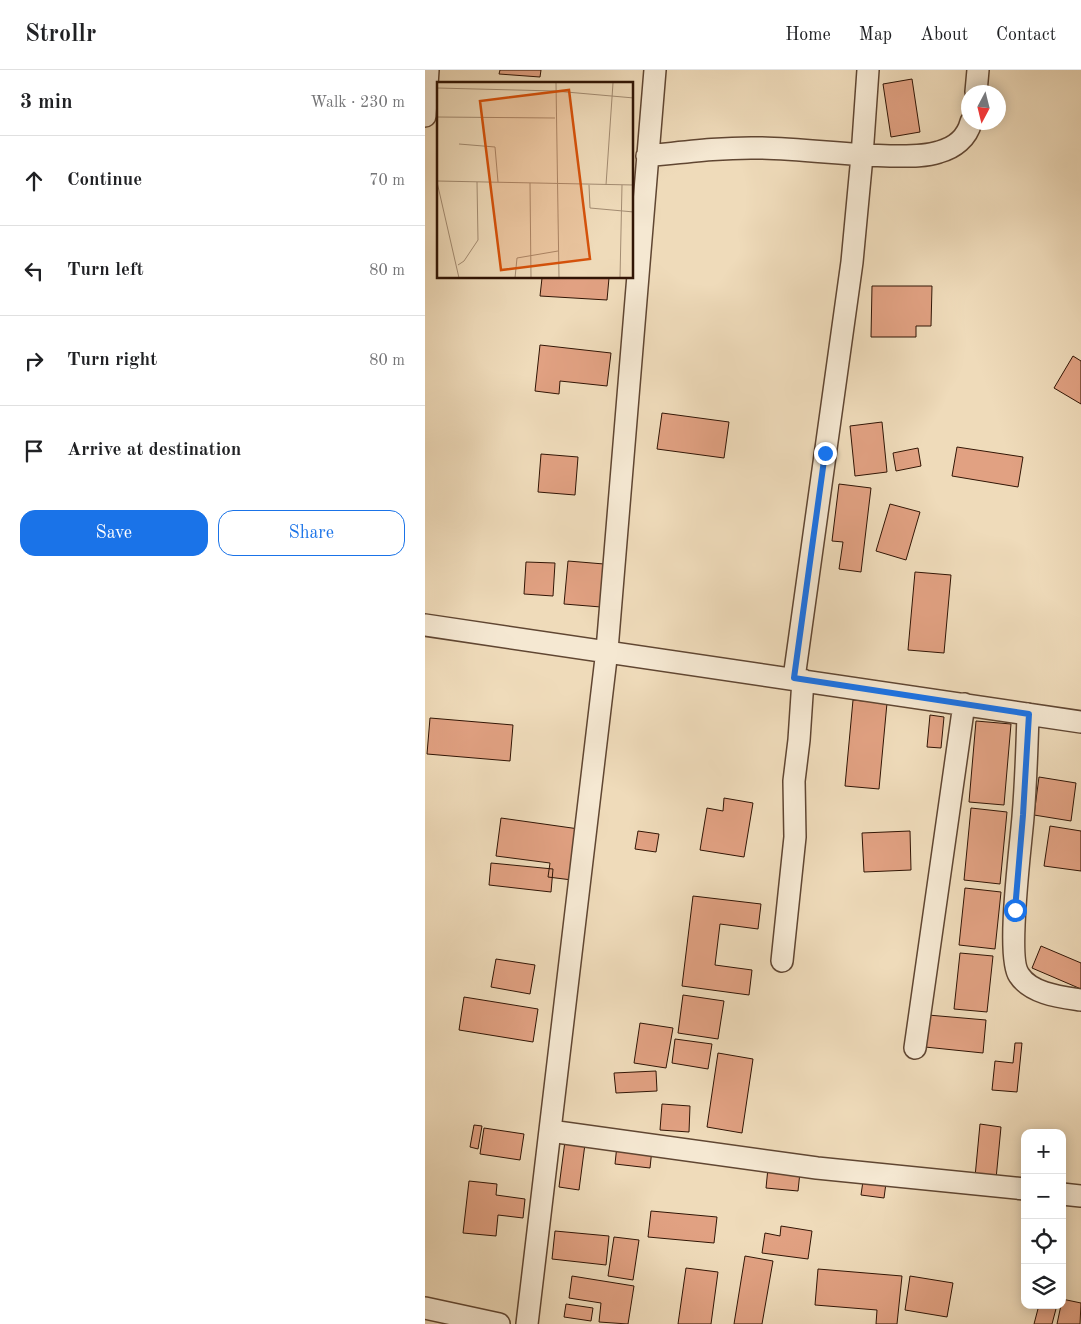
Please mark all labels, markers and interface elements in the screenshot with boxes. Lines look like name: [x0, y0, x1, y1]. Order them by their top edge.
text: Strollr: [25, 23, 96, 47]
text: Home: [785, 26, 831, 44]
text: Map: [859, 26, 892, 44]
text: About: [920, 26, 968, 44]
text: Contact: [996, 26, 1056, 44]
inset map: [437, 82, 634, 279]
north arrow: [961, 85, 1006, 130]
text: 3 min: [20, 92, 73, 113]
text: Walk · 230 m: [310, 95, 405, 111]
icon: ahead: [20, 167, 48, 195]
text: Continue: [67, 171, 142, 190]
text: 70 m: [369, 173, 405, 189]
icon: left: [20, 257, 48, 285]
text: Turn left: [67, 261, 144, 280]
text: 80 m: [369, 263, 405, 279]
icon: right: [20, 347, 48, 375]
text: Turn right: [67, 351, 157, 370]
text: 80 m: [369, 353, 405, 369]
icon: arrive: [20, 437, 48, 465]
text: Arrive at destination: [67, 441, 241, 460]
route end: [814, 442, 837, 465]
button: Save: [20, 510, 208, 556]
button: Share: [218, 510, 405, 556]
route start: [1004, 899, 1027, 922]
map controls: [1021, 1129, 1066, 1309]
button: +: [1021, 1129, 1066, 1174]
button: −: [1021, 1174, 1066, 1219]
button: locate: [1021, 1219, 1066, 1264]
button: layers: [1021, 1264, 1066, 1309]

